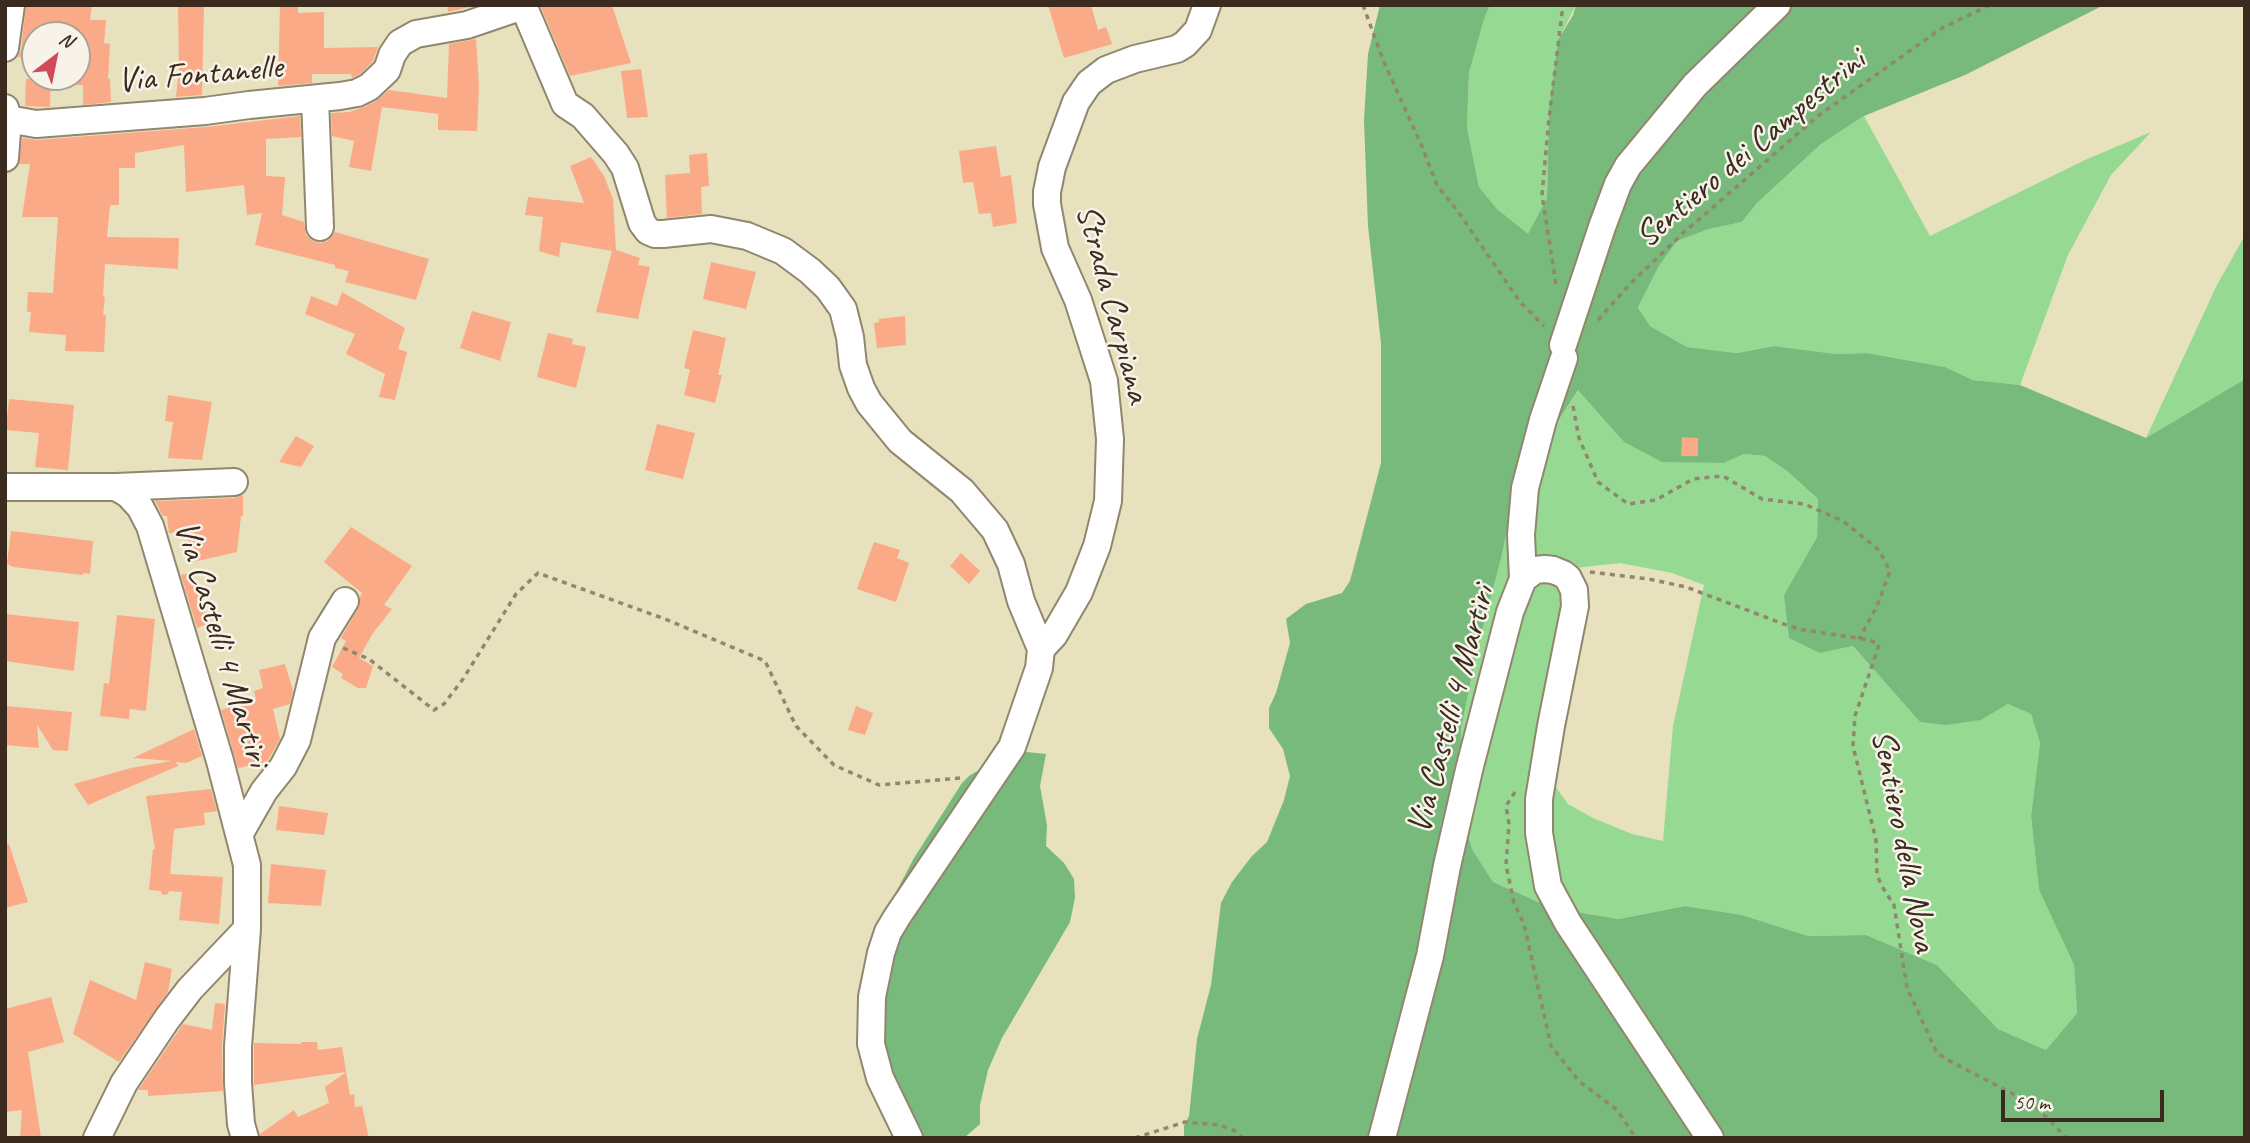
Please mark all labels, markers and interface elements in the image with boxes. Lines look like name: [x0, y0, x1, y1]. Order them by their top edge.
north arrow: [21, 21, 91, 91]
text: N: [55, 27, 77, 53]
street label: Sentiero dei Campestrini: [1627, 41, 1875, 257]
street label: Via Fontanelle: [116, 47, 284, 103]
street label: Strada Carpiana: [1065, 201, 1159, 407]
street label: Via Castelli 4 Martiri: [164, 516, 278, 772]
street label: Via Castelli 4 Martiri: [1399, 582, 1505, 838]
street label: Sentiero della Nova: [1861, 727, 1945, 955]
scale bar: [2005, 1076, 2168, 1120]
text: 50 m: [2014, 1089, 2050, 1115]

